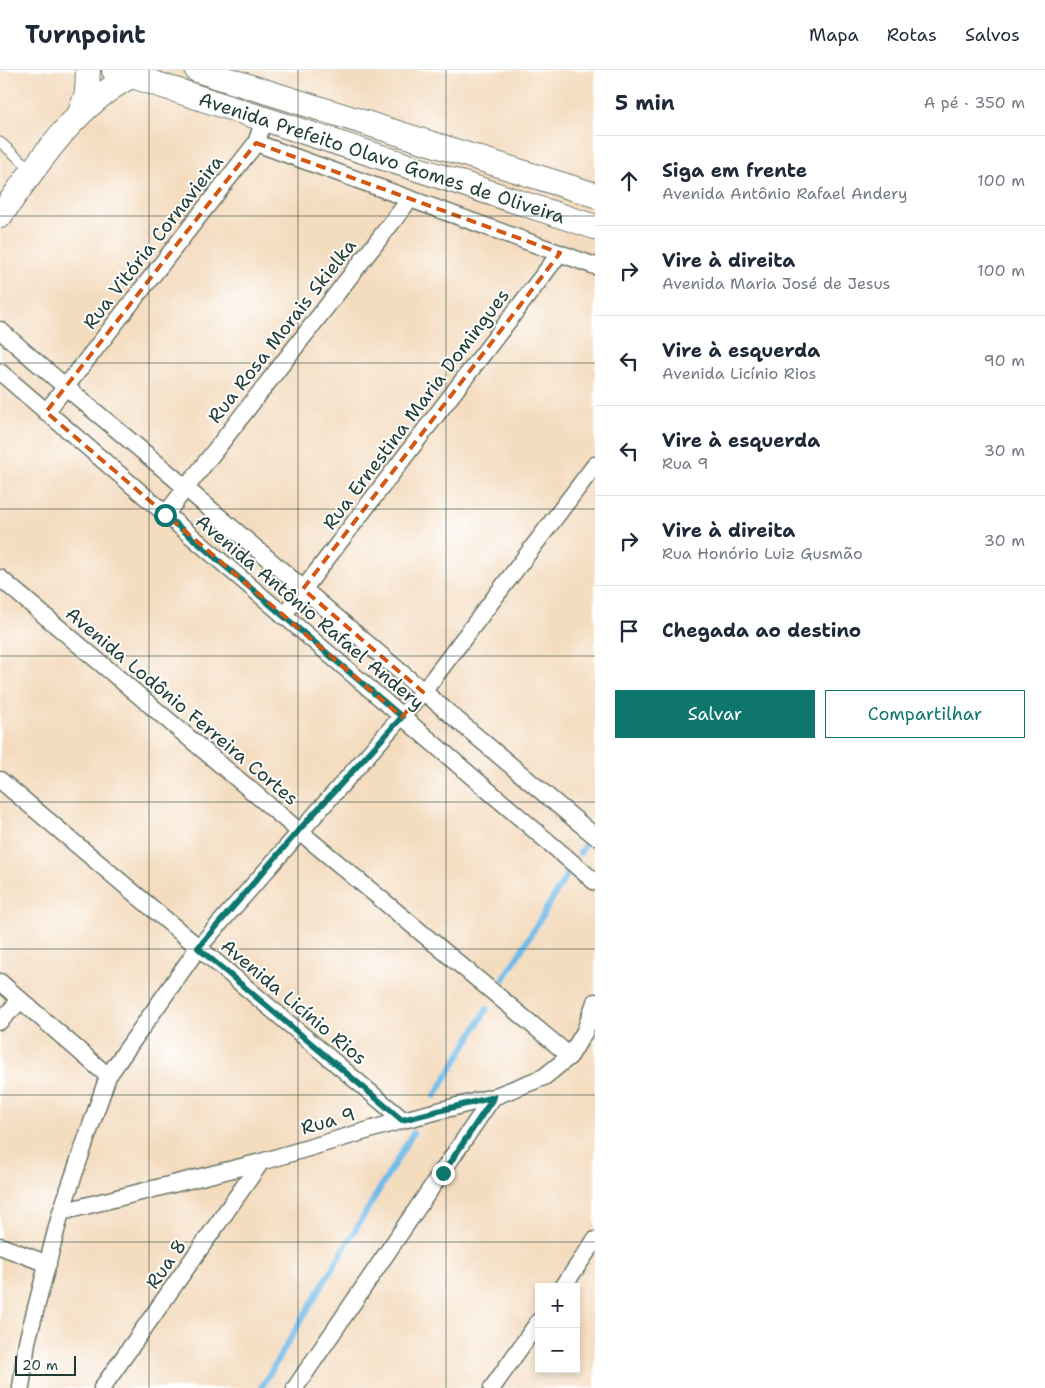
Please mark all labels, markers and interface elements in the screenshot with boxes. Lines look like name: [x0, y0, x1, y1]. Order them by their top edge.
text: Turnpoint: [25, 19, 146, 51]
text: Mapa: [809, 23, 859, 47]
text: Rotas: [887, 23, 937, 47]
text: Salvos: [965, 23, 1020, 47]
street label: Avenida Prefeito Olavo Gomes de Oliveira: [196, 86, 569, 229]
text: 5 min: [615, 89, 675, 117]
text: A pé · 350 m: [924, 92, 1025, 113]
street label: Rua Vitória Cornavieira: [77, 150, 229, 334]
text: Siga em frente: [662, 158, 807, 183]
icon: ahead: [615, 167, 643, 195]
text: 100 m: [977, 170, 1025, 191]
text: Avenida Antônio Rafael Andery: [662, 183, 907, 204]
street label: Rua Rosa Morais Skielka: [202, 234, 362, 428]
text: Vire à direita: [662, 248, 795, 273]
icon: right: [615, 257, 643, 285]
text: 100 m: [977, 260, 1025, 281]
text: Avenida Maria José de Jesus: [662, 273, 890, 294]
street label: Rua Ernestina Maria Domingues: [317, 283, 515, 535]
text: Vire à esquerda: [662, 338, 820, 363]
icon: left: [615, 347, 643, 375]
text: 90 m: [984, 350, 1025, 371]
text: Avenida Licínio Rios: [662, 363, 816, 384]
text: Vire à esquerda: [662, 428, 820, 453]
icon: left: [615, 437, 643, 465]
text: 30 m: [984, 440, 1025, 461]
text: Rua 9: [662, 453, 708, 474]
route start: [154, 504, 177, 527]
street label: Avenida Antônio Rafael Andery: [190, 509, 430, 715]
text: Vire à direita: [662, 518, 795, 543]
icon: right: [615, 527, 643, 555]
text: 30 m: [984, 530, 1025, 551]
text: Rua Honório Luiz Gusmão: [662, 543, 863, 564]
street label: Avenida Lodônio Ferreira Cortes: [60, 601, 304, 811]
icon: arrive: [615, 617, 643, 645]
text: Chegada ao destino: [662, 618, 861, 643]
button: Salvar: [615, 690, 815, 738]
button: Compartilhar: [825, 690, 1025, 738]
street label: Avenida Licínio Rios: [216, 933, 372, 1071]
street label: Rua 9: [298, 1101, 358, 1141]
route end: [432, 1162, 455, 1185]
street label: Rua 8: [140, 1234, 192, 1294]
map controls: [535, 1283, 580, 1373]
button: +: [535, 1283, 580, 1328]
button: −: [535, 1328, 580, 1373]
scale bar: [15, 1353, 76, 1376]
text: 20 m: [22, 1356, 58, 1374]

